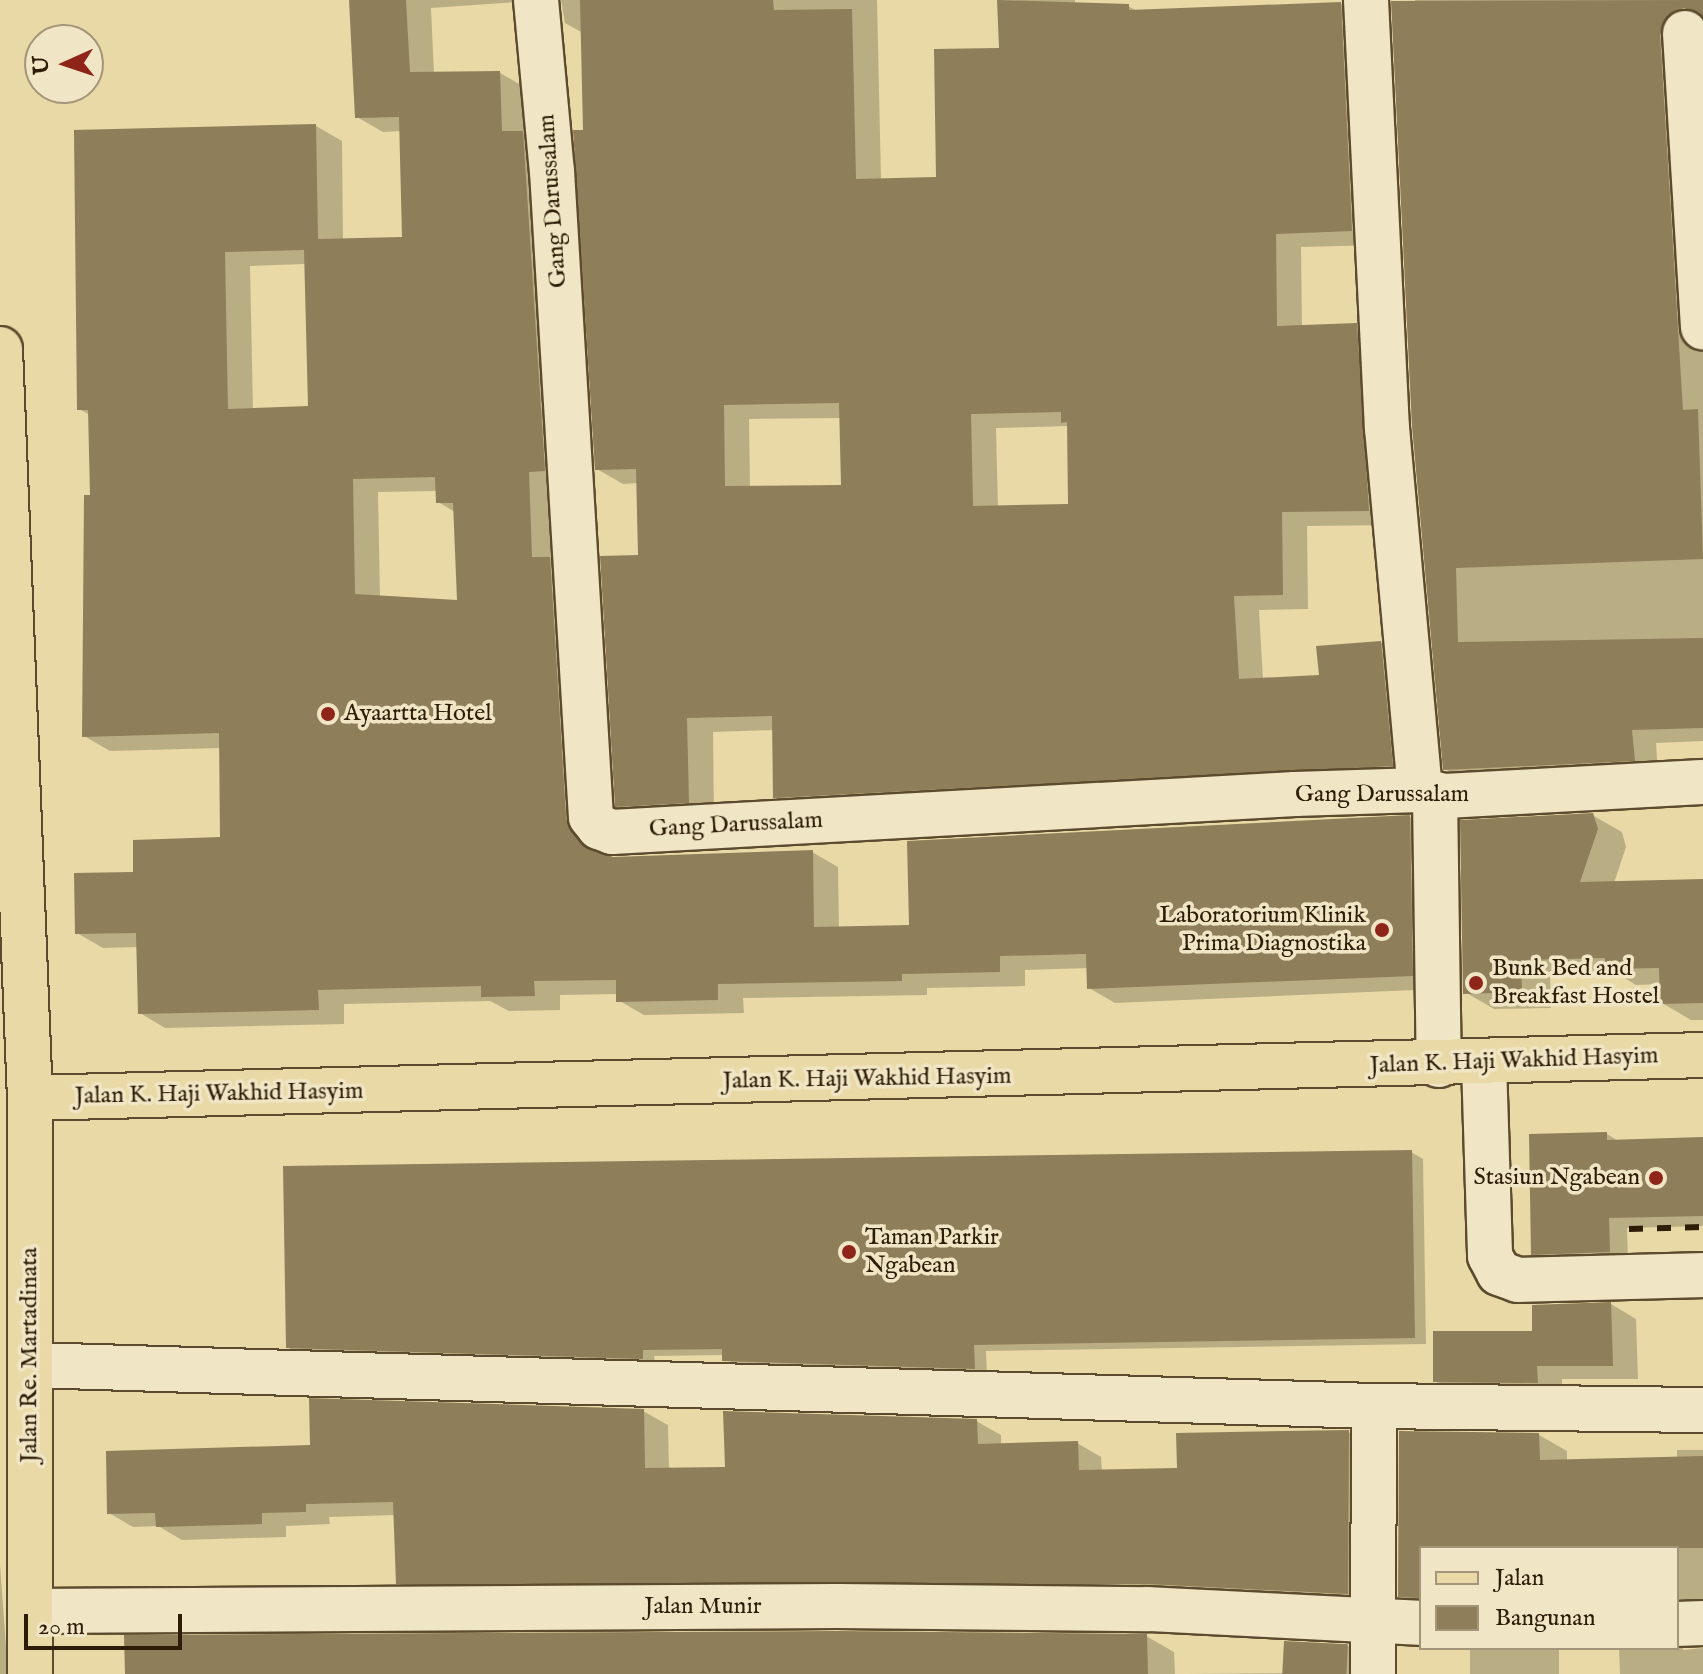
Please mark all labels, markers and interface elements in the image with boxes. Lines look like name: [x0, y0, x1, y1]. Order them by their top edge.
north arrow: [24, 24, 104, 104]
text: U: [28, 55, 56, 75]
street label: Gang Darussalam: [533, 113, 573, 289]
place label: Ayaartta Hotel: [344, 700, 492, 728]
marker: Ayaartta Hotel: [319, 705, 337, 723]
street label: Gang Darussalam: [1295, 781, 1469, 809]
street label: Gang Darussalam: [648, 806, 824, 844]
place label: Laboratorium Klinik Prima Diagnostika: [1159, 902, 1366, 958]
marker: Laboratorium Klinik Prima Diagnostika: [1373, 921, 1391, 939]
place label: Bunk Bed and Breakfast Hostel: [1492, 955, 1659, 1011]
marker: Bunk Bed and Breakfast Hostel: [1467, 974, 1485, 992]
street label: Jalan K. Haji Wakhid Hasyim: [1369, 1042, 1659, 1080]
street label: Jalan K. Haji Wakhid Hasyim: [722, 1062, 1012, 1096]
street label: Jalan K. Haji Wakhid Hasyim: [74, 1077, 364, 1111]
place label: Stasiun Ngabean: [1473, 1164, 1640, 1192]
marker: Stasiun Ngabean: [1647, 1169, 1665, 1187]
place label: Taman Parkir Ngabean: [865, 1224, 999, 1280]
marker: Taman Parkir Ngabean: [840, 1243, 858, 1261]
street label: Jalan Re. Martadinata: [16, 1247, 44, 1463]
legend: [1419, 1546, 1679, 1650]
text: Jalan: [1495, 1563, 1544, 1594]
street label: Jalan Munir: [644, 1593, 762, 1621]
scale bar: [28, 1598, 186, 1648]
text: Bangunan: [1495, 1603, 1595, 1634]
text: 20 m: [38, 1612, 85, 1643]

